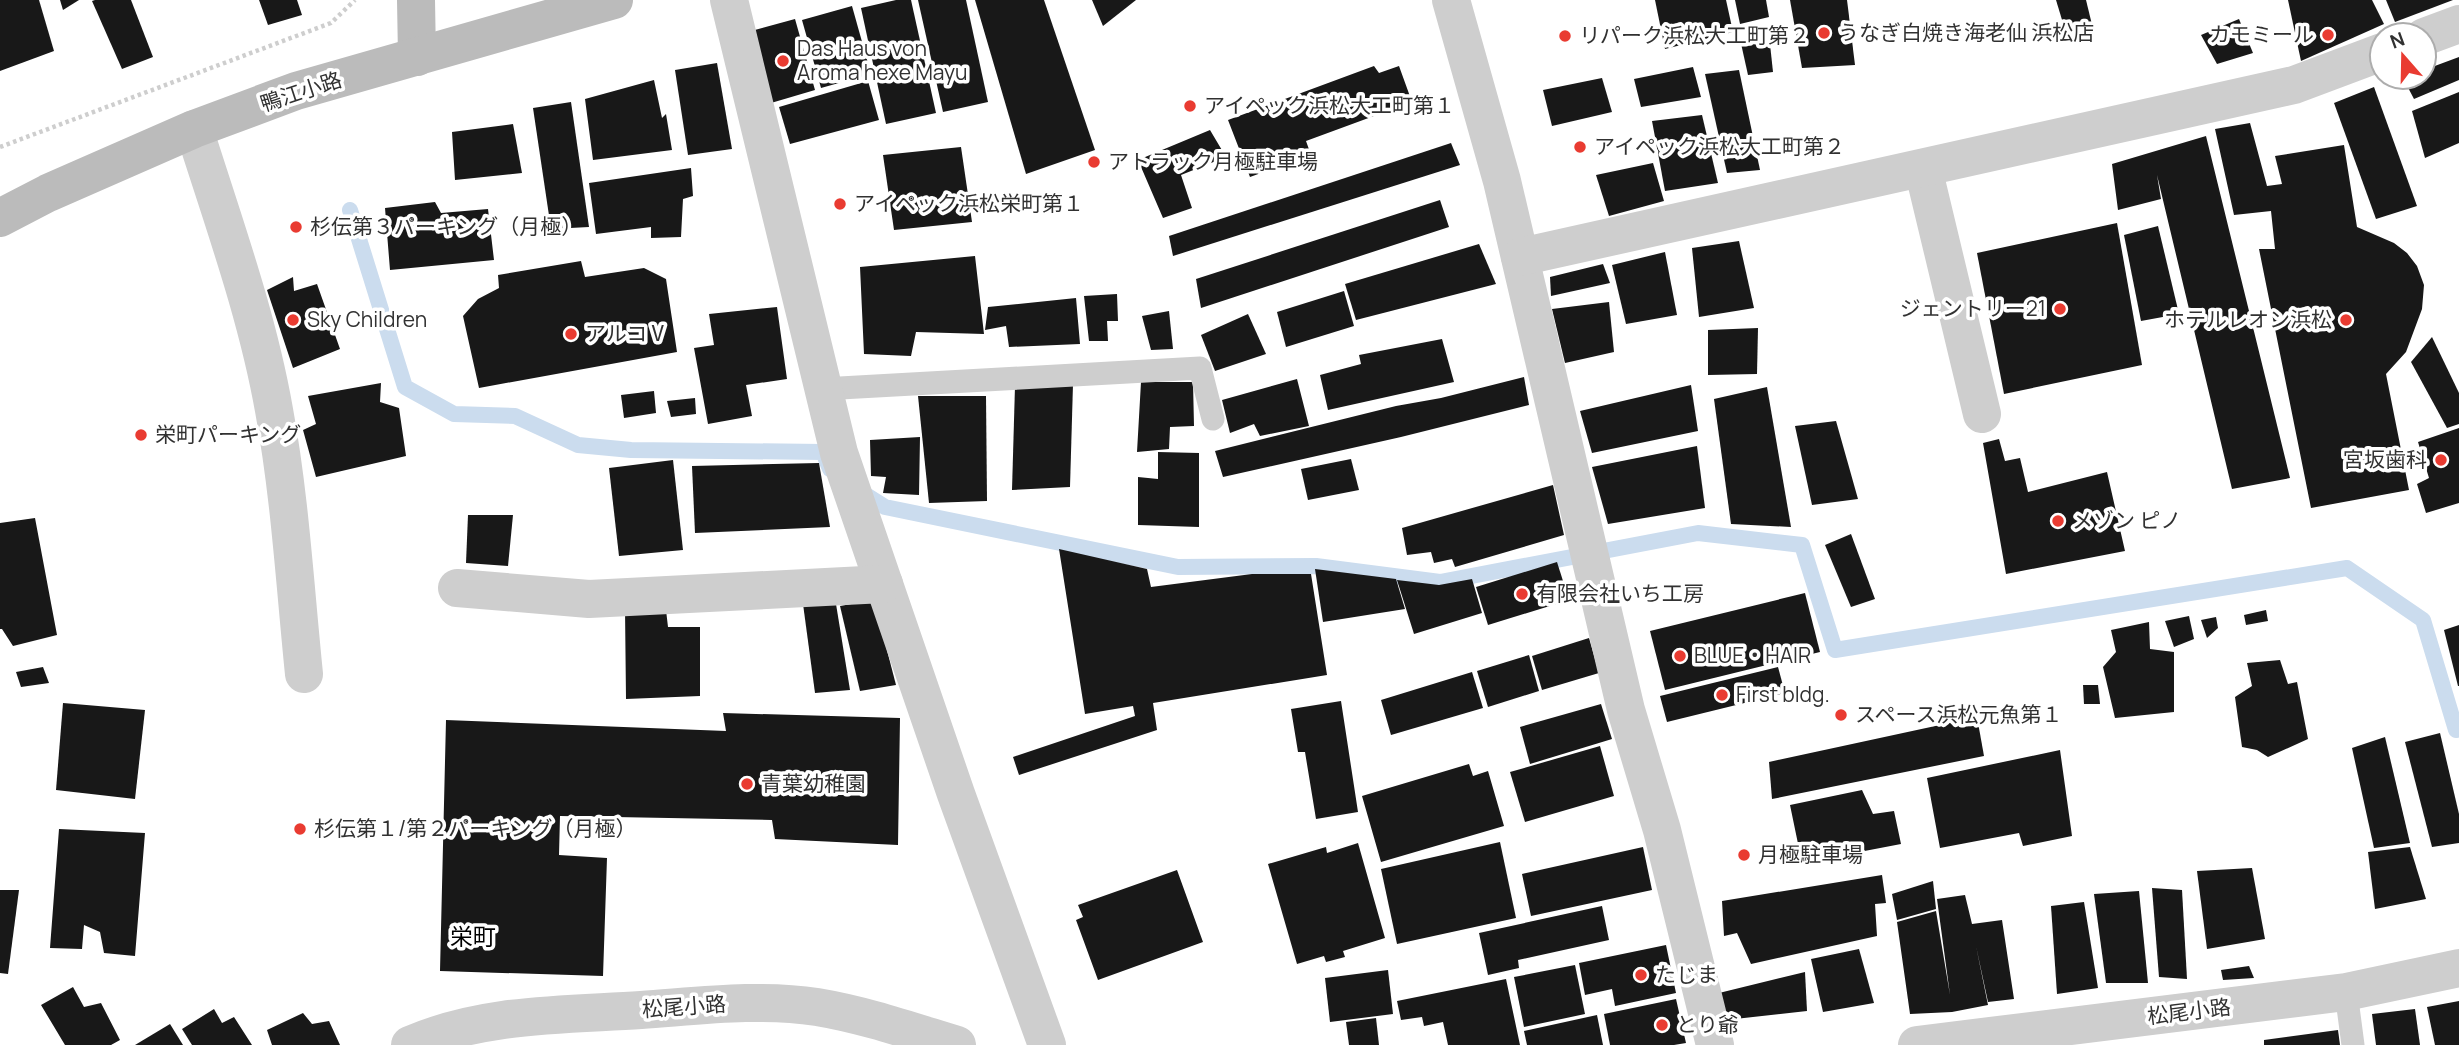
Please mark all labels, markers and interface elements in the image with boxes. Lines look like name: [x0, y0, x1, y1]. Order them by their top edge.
place label: うなぎ白焼き海老仙 浜松店: [1838, 18, 2094, 46]
place label: カモミール: [2209, 20, 2314, 48]
place label: リパーク浜松大工町第２: [1579, 21, 1810, 49]
north arrow: [2368, 21, 2438, 91]
marker: うなぎ白焼き海老仙 浜松店: [1816, 25, 1832, 41]
text: N: [2386, 25, 2408, 55]
marker: カモミール: [2320, 27, 2336, 43]
marker: リパーク浜松大工町第２: [1557, 28, 1573, 44]
place label: Das Haus von Aroma hexe Mayu: [797, 34, 967, 86]
marker: Das Haus von Aroma hexe Mayu: [775, 53, 791, 69]
street label: 鴨江小路: [256, 65, 345, 117]
place label: アイペック浜松大工町第１: [1204, 91, 1455, 119]
marker: アイペック浜松大工町第１: [1182, 98, 1198, 114]
place label: アイペック浜松大工町第２: [1594, 132, 1845, 160]
marker: アイペック浜松大工町第２: [1572, 139, 1588, 155]
place label: アトラック月極駐車場: [1108, 147, 1318, 175]
marker: アトラック月極駐車場: [1086, 154, 1102, 170]
place label: アイペック浜松栄町第１: [854, 189, 1084, 217]
marker: アイペック浜松栄町第１: [832, 196, 848, 212]
place label: 杉伝第３パーキング（月極）: [310, 212, 582, 240]
marker: 杉伝第３パーキング（月極）: [288, 219, 304, 235]
place label: ジェントリー21: [1900, 294, 2046, 322]
marker: ジェントリー21: [2052, 301, 2068, 317]
place label: Sky Children: [307, 305, 427, 333]
place label: ホテルレオン浜松: [2164, 305, 2332, 333]
marker: Sky Children: [285, 312, 301, 328]
marker: ホテルレオン浜松: [2338, 312, 2354, 328]
place label: アルコⅤ: [585, 319, 668, 347]
marker: アルコⅤ: [563, 326, 579, 342]
place label: 栄町パーキング: [155, 420, 301, 448]
marker: 栄町パーキング: [133, 427, 149, 443]
place label: 宮坂歯科: [2343, 445, 2427, 473]
marker: 宮坂歯科: [2433, 452, 2449, 468]
place label: メゾン ピノ: [2072, 506, 2181, 534]
marker: メゾン ピノ: [2050, 513, 2066, 529]
place label: 有限会社いち工房: [1536, 579, 1704, 607]
marker: 有限会社いち工房: [1514, 586, 1530, 602]
place label: BLUE・HAIR: [1694, 641, 1811, 669]
marker: BLUE・HAIR: [1672, 648, 1688, 664]
place label: First bldg.: [1736, 680, 1830, 708]
marker: First bldg.: [1714, 687, 1730, 703]
place label: スペース浜松元魚第１: [1855, 700, 2062, 728]
marker: スペース浜松元魚第１: [1833, 707, 1849, 723]
place label: 青葉幼稚園: [761, 769, 866, 797]
marker: 青葉幼稚園: [739, 776, 755, 792]
place label: 杉伝第１/第２パーキング（月極）: [314, 814, 637, 842]
marker: 杉伝第１/第２パーキング（月極）: [292, 821, 308, 837]
place label: 月極駐車場: [1758, 840, 1863, 868]
marker: 月極駐車場: [1736, 847, 1752, 863]
district label: 栄町: [450, 920, 496, 952]
place label: たじま: [1655, 960, 1718, 988]
marker: たじま: [1633, 967, 1649, 983]
street label: 松尾小路: [641, 989, 727, 1023]
street label: 松尾小路: [2145, 992, 2232, 1030]
place label: とり爺: [1676, 1010, 1739, 1038]
marker: とり爺: [1654, 1017, 1670, 1033]

